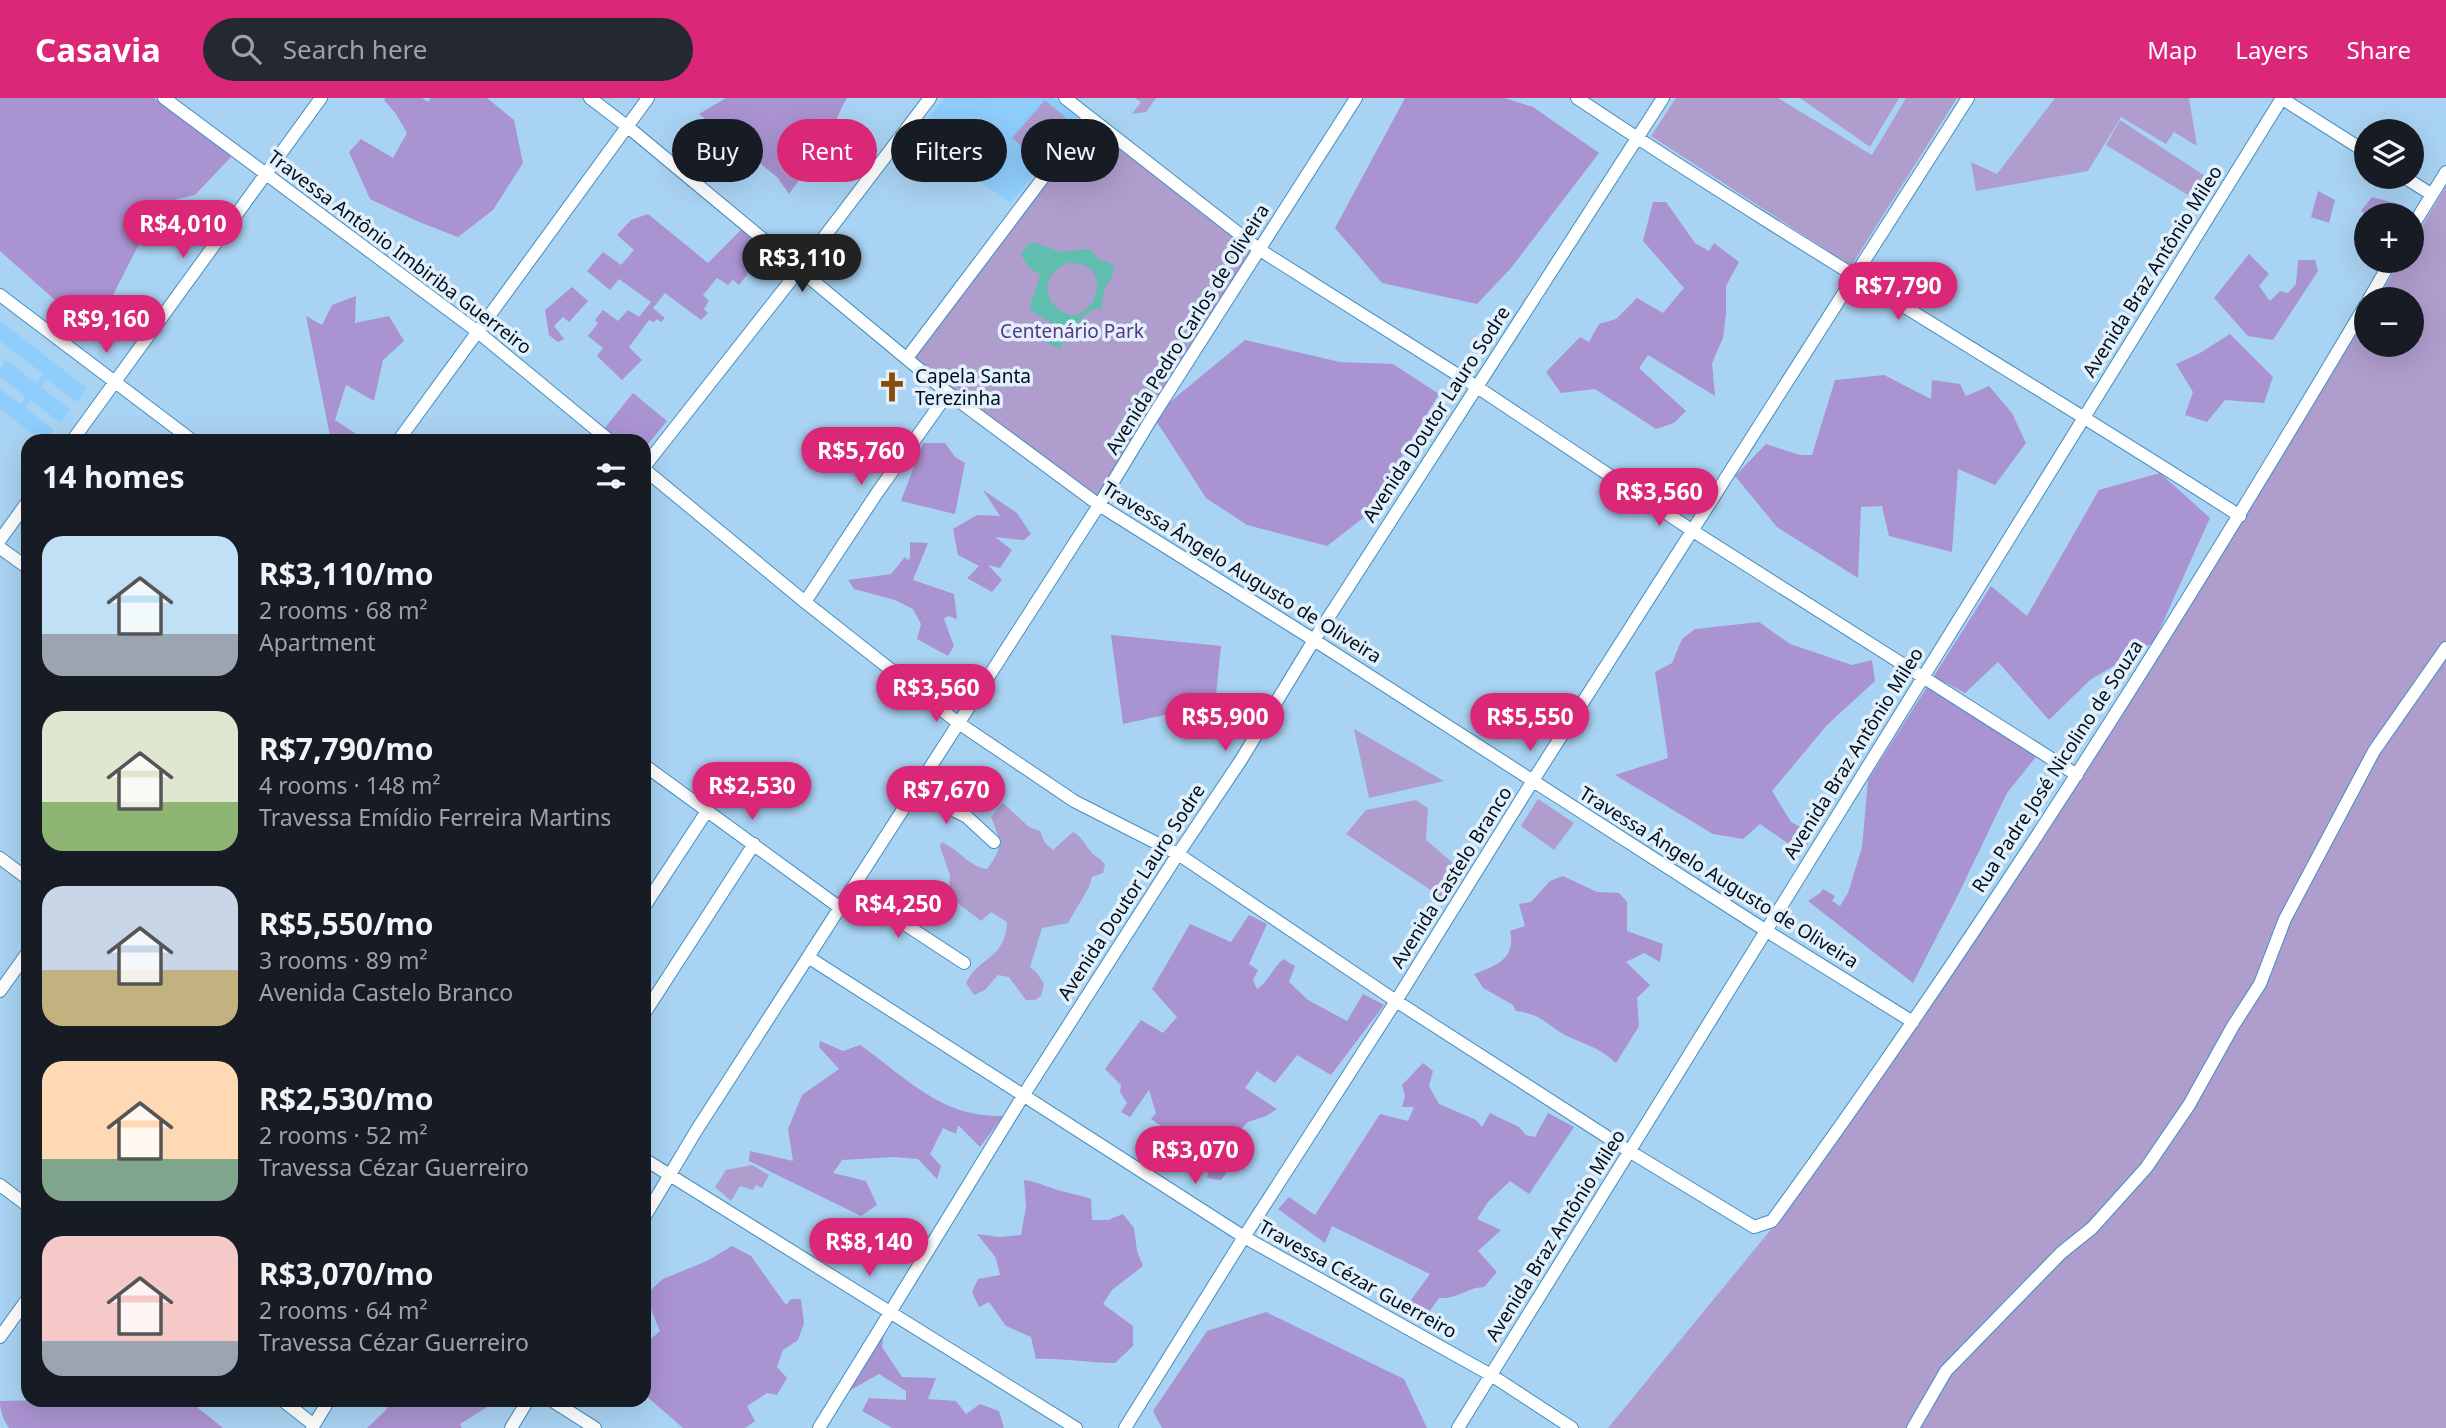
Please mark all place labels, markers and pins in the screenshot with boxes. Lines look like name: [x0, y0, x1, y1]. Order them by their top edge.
pin: R$4,010: [118, 200, 248, 260]
pin: R$3,110: [737, 234, 867, 294]
pin: R$7,790: [1833, 262, 1963, 322]
pin: R$9,160: [41, 296, 171, 355]
place label: Capela Santa Terezinha: [915, 363, 1031, 411]
church icon: Capela Santa Terezinha: [875, 370, 909, 404]
pin: R$5,760: [796, 428, 926, 487]
pin: R$3,560: [1594, 468, 1724, 528]
pin: R$3,560: [871, 664, 1001, 724]
pin: R$5,900: [1160, 694, 1290, 753]
pin: R$5,550: [1465, 694, 1595, 753]
pin: R$2,530: [687, 762, 817, 822]
pin: R$7,670: [881, 766, 1011, 826]
pin: R$4,250: [833, 880, 963, 940]
pin: R$3,070: [1130, 1126, 1260, 1186]
pin: R$8,140: [804, 1218, 934, 1278]

